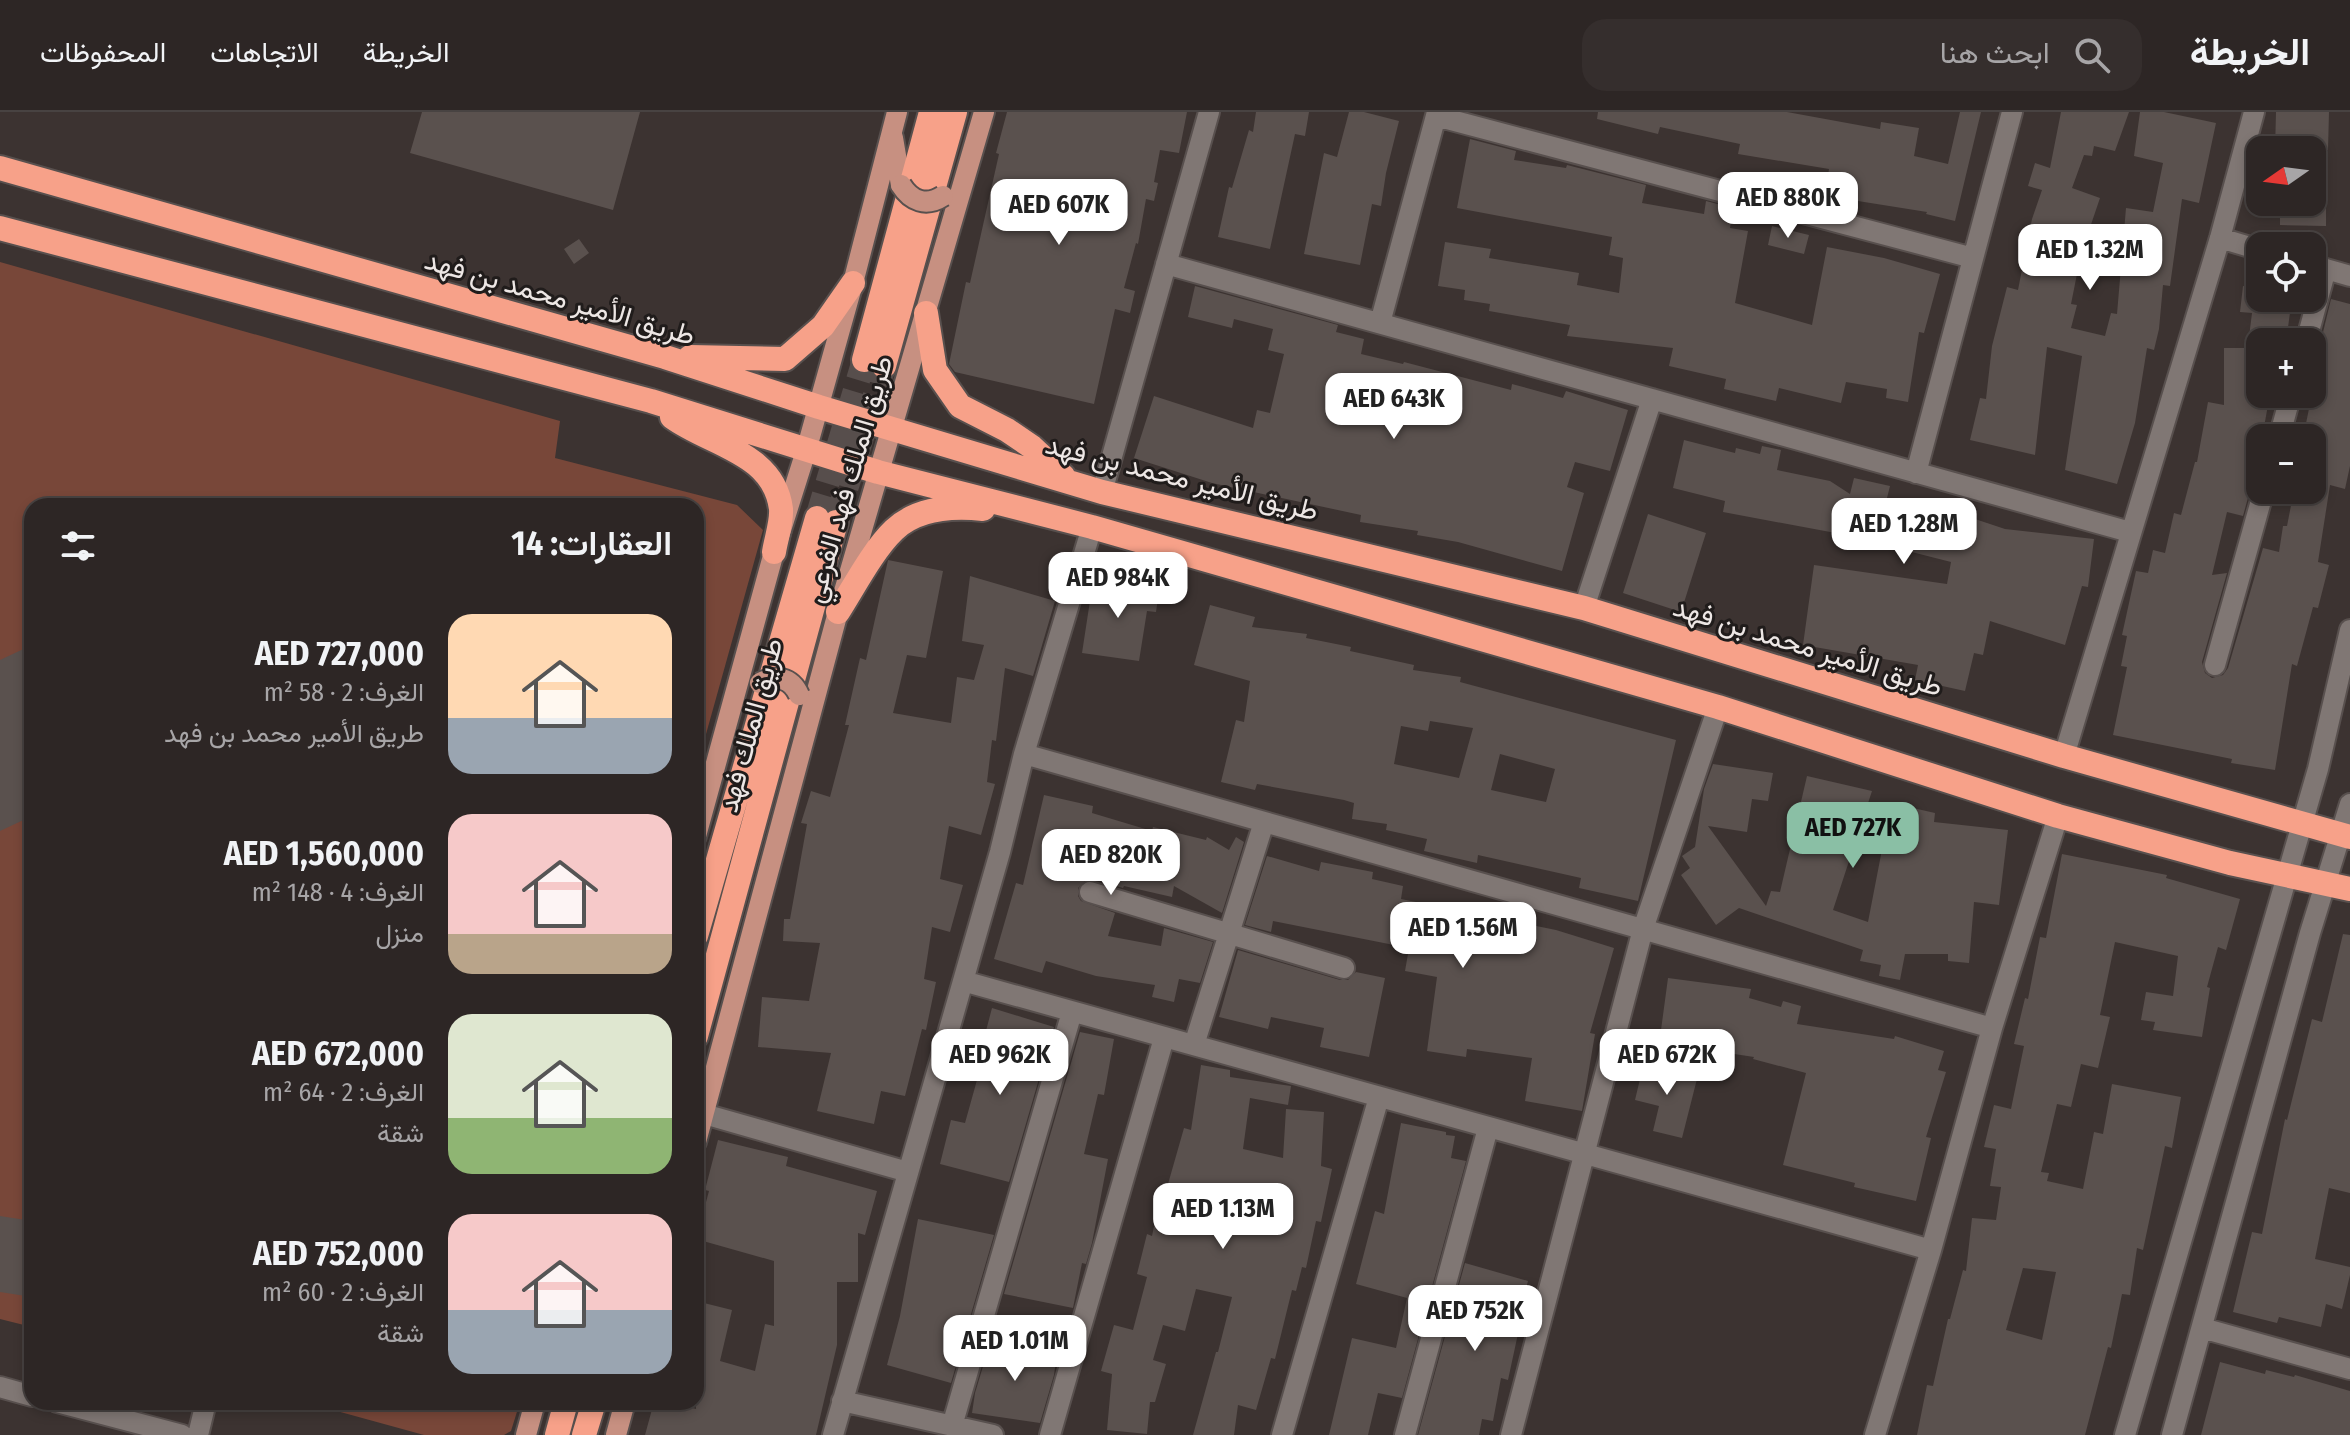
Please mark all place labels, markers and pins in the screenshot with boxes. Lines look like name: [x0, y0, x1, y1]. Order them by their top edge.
pin: AED 880K: [1705, 172, 1871, 240]
pin: AED 607K: [976, 179, 1142, 247]
pin: AED 1.32M: [1998, 224, 2182, 292]
pin: AED 643K: [1311, 373, 1477, 441]
pin: AED 1.28M: [1812, 498, 1996, 566]
pin: AED 984K: [1035, 552, 1201, 620]
pin: AED 727K: [1770, 802, 1936, 870]
pin: AED 820K: [1028, 829, 1194, 897]
pin: AED 1.56M: [1371, 902, 1555, 970]
pin: AED 962K: [917, 1029, 1083, 1097]
pin: AED 672K: [1584, 1029, 1750, 1097]
pin: AED 1.13M: [1131, 1183, 1315, 1251]
pin: AED 752K: [1392, 1285, 1558, 1353]
pin: AED 1.01M: [923, 1315, 1107, 1383]

